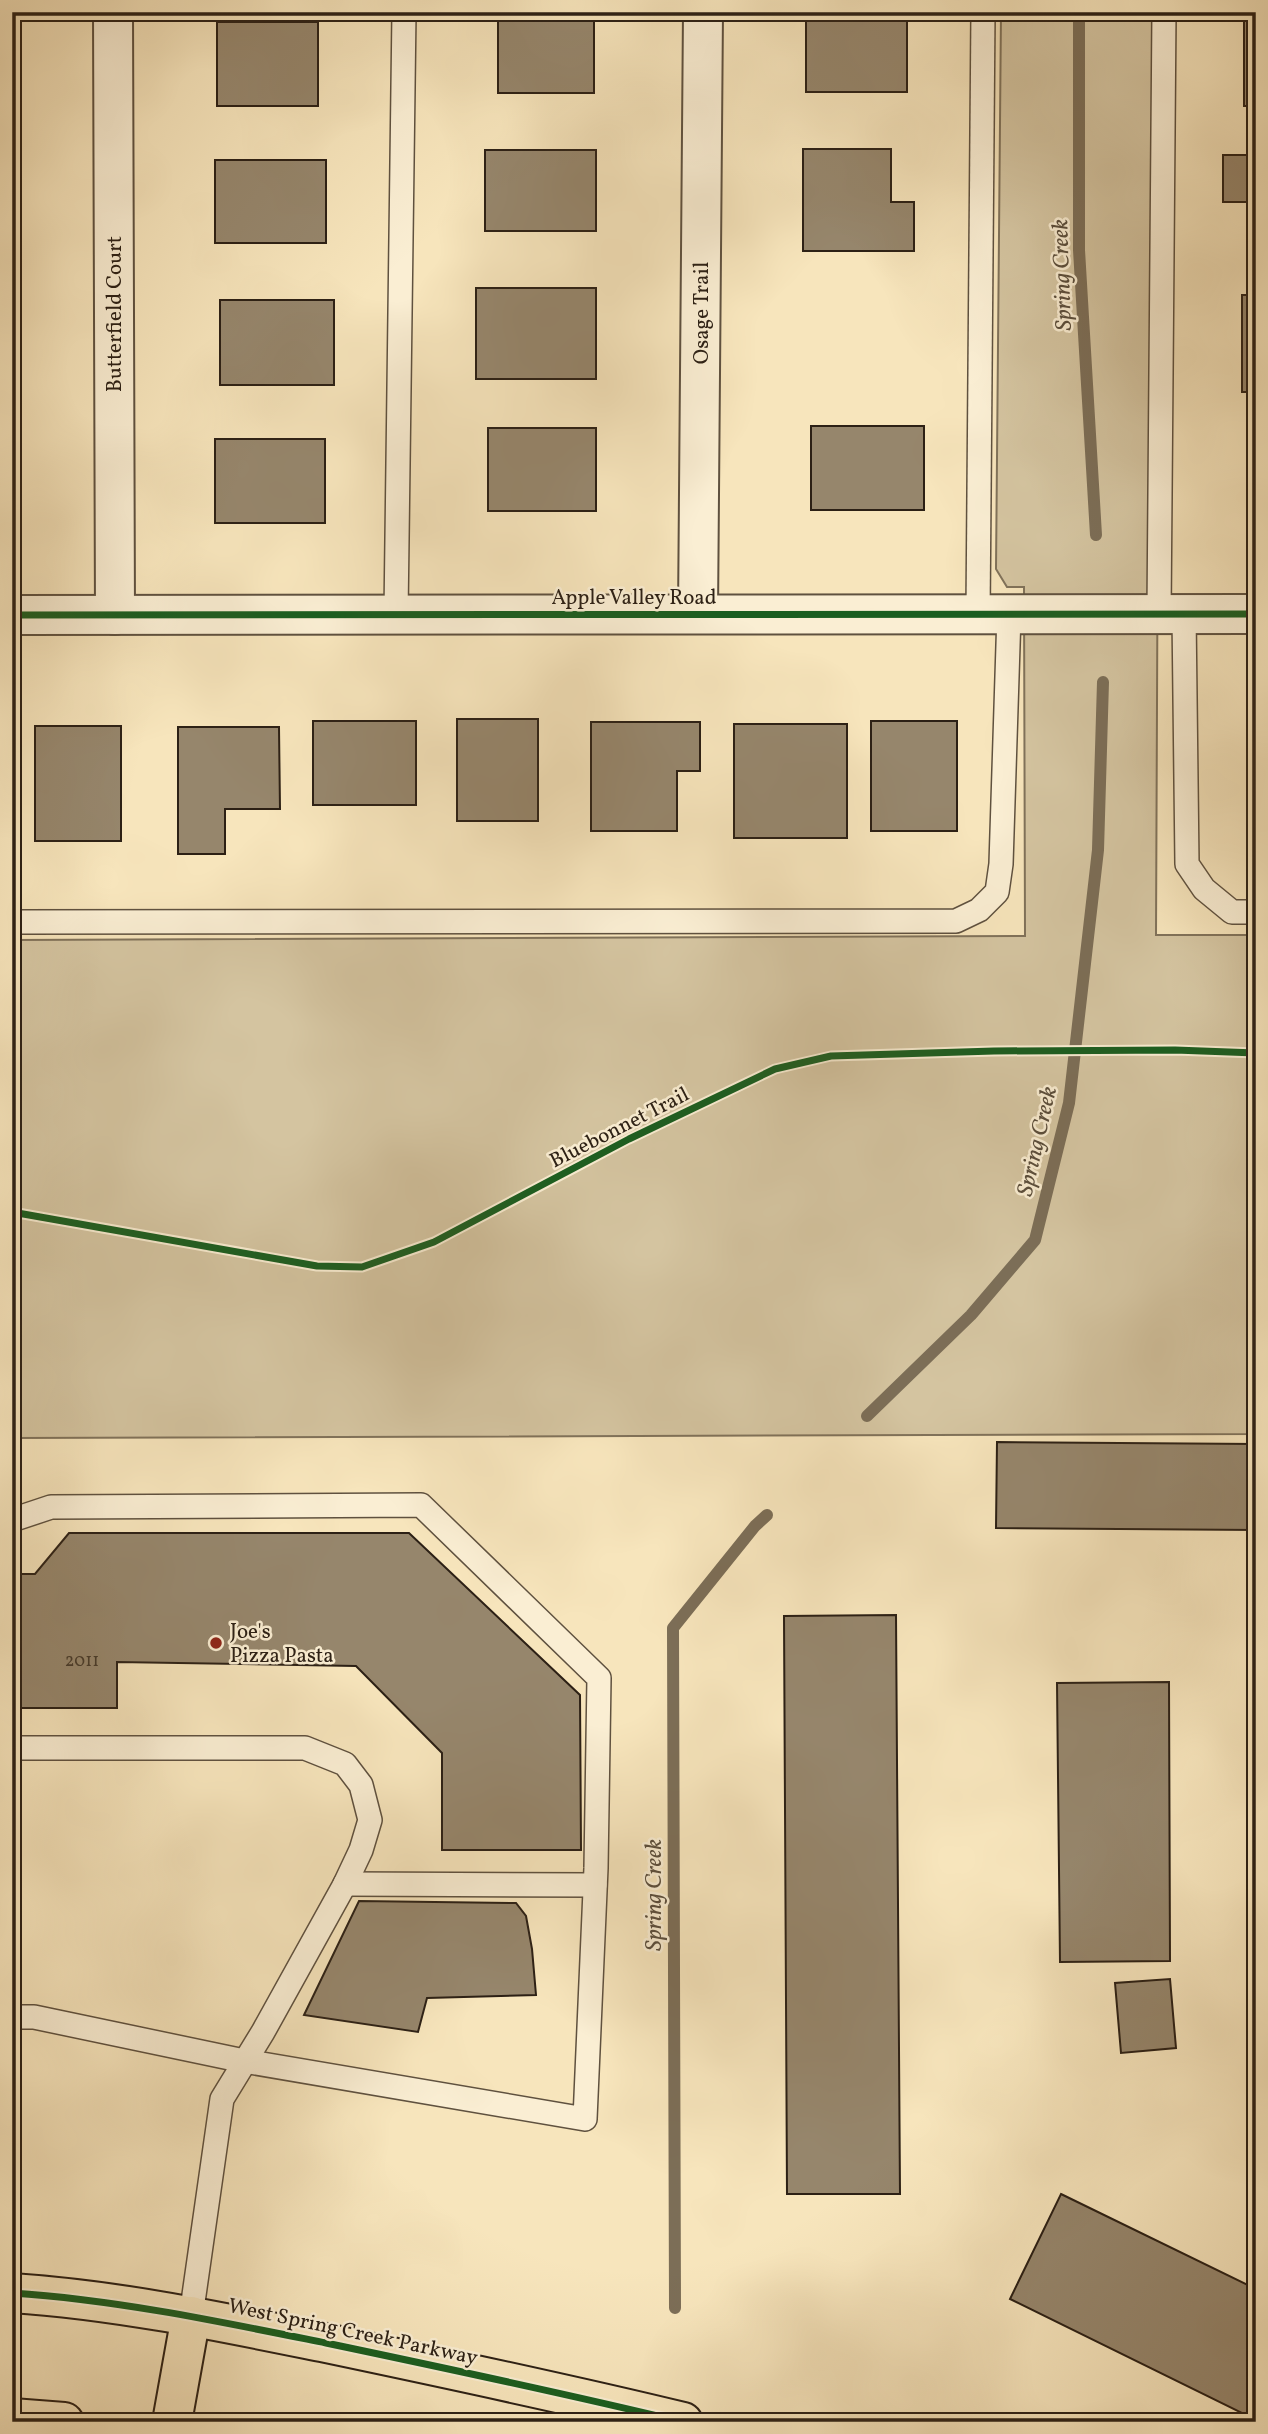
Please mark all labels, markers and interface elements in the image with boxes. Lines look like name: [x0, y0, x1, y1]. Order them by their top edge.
water label: Spring Creek: [1045, 218, 1081, 331]
street label: Butterfield Court: [101, 236, 130, 392]
street label: Osage Trail: [688, 262, 717, 364]
street label: Apple Valley Road: [551, 584, 717, 613]
street label: Bluebonnet Trail: [545, 1081, 694, 1176]
water label: Spring Creek: [1010, 1083, 1066, 1200]
place label: Joe's Pizza Pasta: [230, 1618, 334, 1671]
marker: Joe's Pizza Pasta: [208, 1635, 224, 1651]
house number: 2011: [65, 1649, 99, 1674]
water label: Spring Creek: [639, 1839, 671, 1951]
street label: West Spring Creek Parkway: [225, 2292, 481, 2373]

